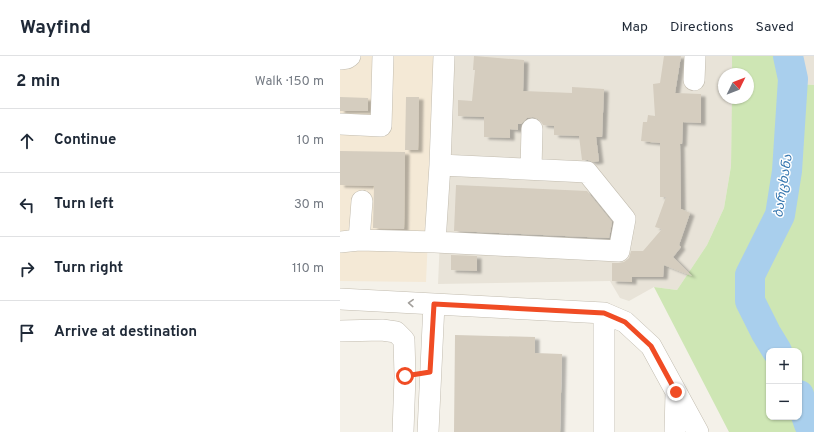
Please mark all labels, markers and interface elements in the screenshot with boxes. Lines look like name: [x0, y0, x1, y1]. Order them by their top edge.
text: Wayfind: [20, 16, 91, 40]
text: Map: [622, 19, 648, 36]
text: Directions: [670, 19, 734, 36]
text: Saved: [756, 19, 794, 36]
north arrow: [718, 68, 754, 104]
text: 2 min: [16, 71, 60, 93]
text: Walk · 150 m: [255, 74, 324, 90]
icon: ahead: [16, 130, 38, 152]
text: Continue: [54, 131, 116, 150]
text: 10 m: [297, 133, 324, 149]
water label: ბარცხანა: [771, 153, 797, 219]
icon: left: [16, 194, 38, 216]
text: Turn left: [54, 195, 114, 214]
text: 30 m: [294, 197, 324, 213]
icon: right: [16, 258, 38, 280]
text: Turn right: [54, 259, 123, 278]
text: 110 m: [292, 261, 324, 277]
one-way arrow: [408, 299, 414, 308]
icon: arrive: [16, 322, 38, 344]
text: Arrive at destination: [54, 323, 197, 342]
map controls: [766, 348, 802, 420]
button: +: [766, 348, 802, 384]
route start: [396, 367, 414, 385]
route end: [667, 383, 685, 401]
button: −: [766, 384, 802, 420]

